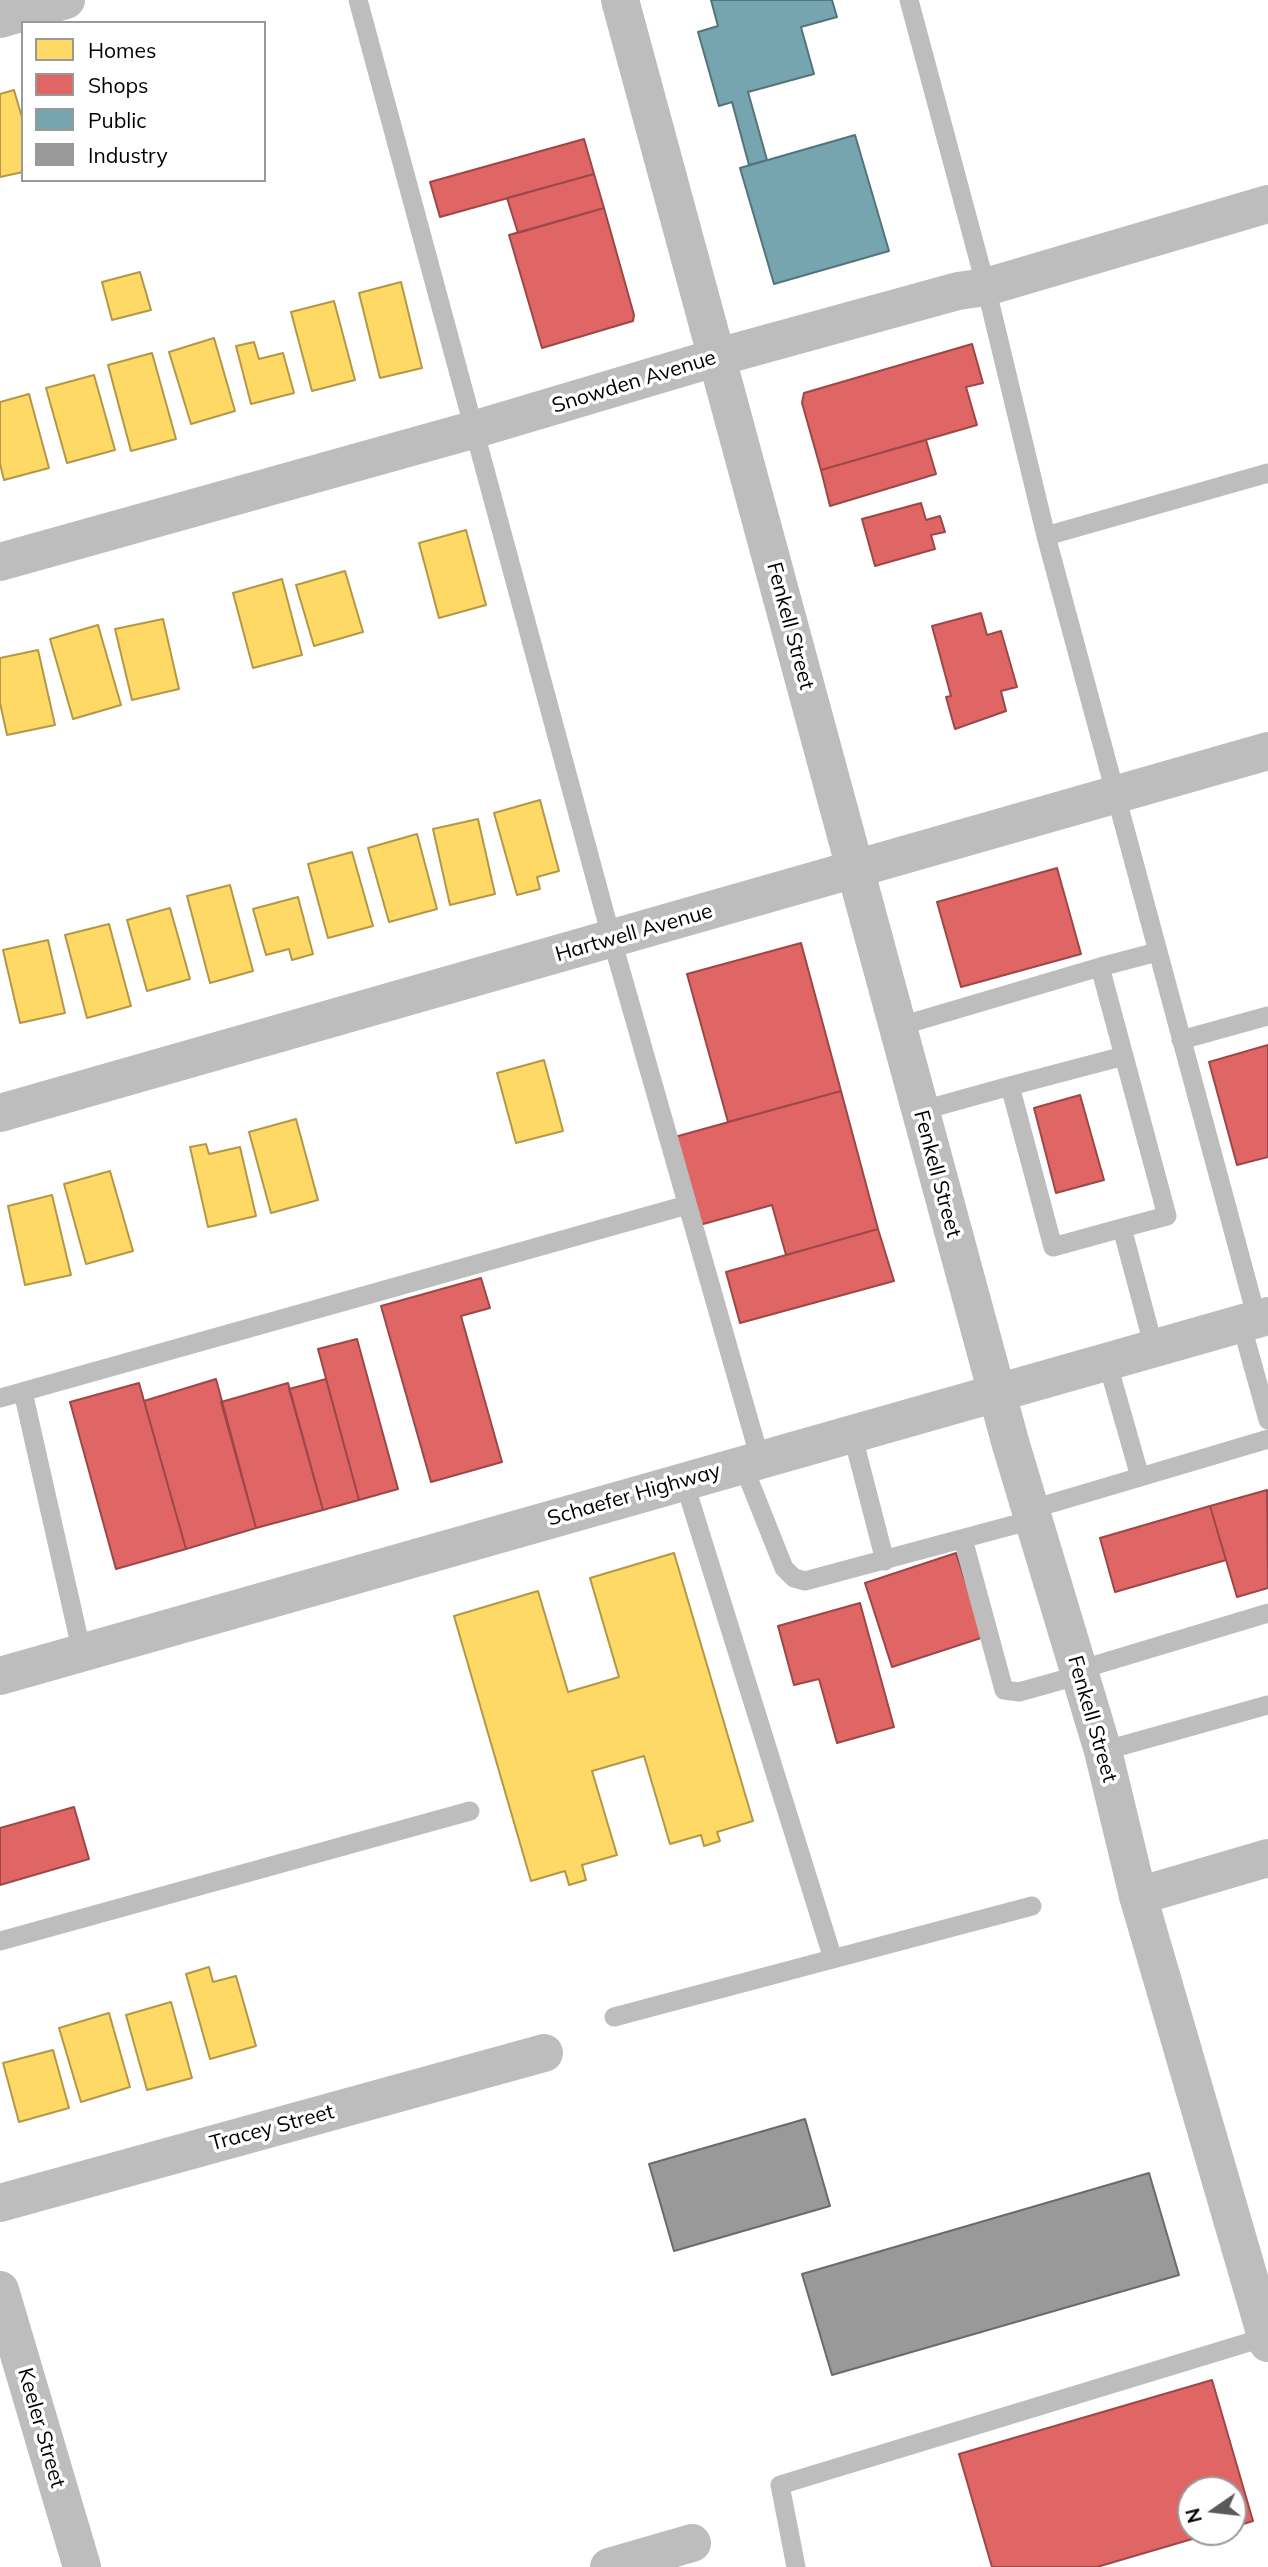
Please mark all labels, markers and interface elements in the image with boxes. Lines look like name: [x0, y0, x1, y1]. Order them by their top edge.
legend: [21, 21, 266, 182]
text: Homes: [88, 37, 156, 63]
text: Shops: [88, 72, 148, 98]
text: Public: [88, 107, 147, 133]
text: Industry: [88, 142, 168, 168]
street label: Snowden Avenue: [549, 345, 719, 419]
street label: Fenkell Street: [761, 560, 819, 692]
street label: Hartwell Avenue: [552, 898, 716, 968]
street label: Fenkell Street: [908, 1108, 966, 1240]
street label: Schaefer Highway: [545, 1458, 723, 1532]
street label: Fenkell Street: [1062, 1653, 1122, 1785]
street label: Tracey Street: [207, 2099, 337, 2157]
street label: Keeler Street: [12, 2365, 70, 2491]
north arrow: [1177, 2476, 1247, 2546]
text: N: [1180, 2506, 1207, 2525]

